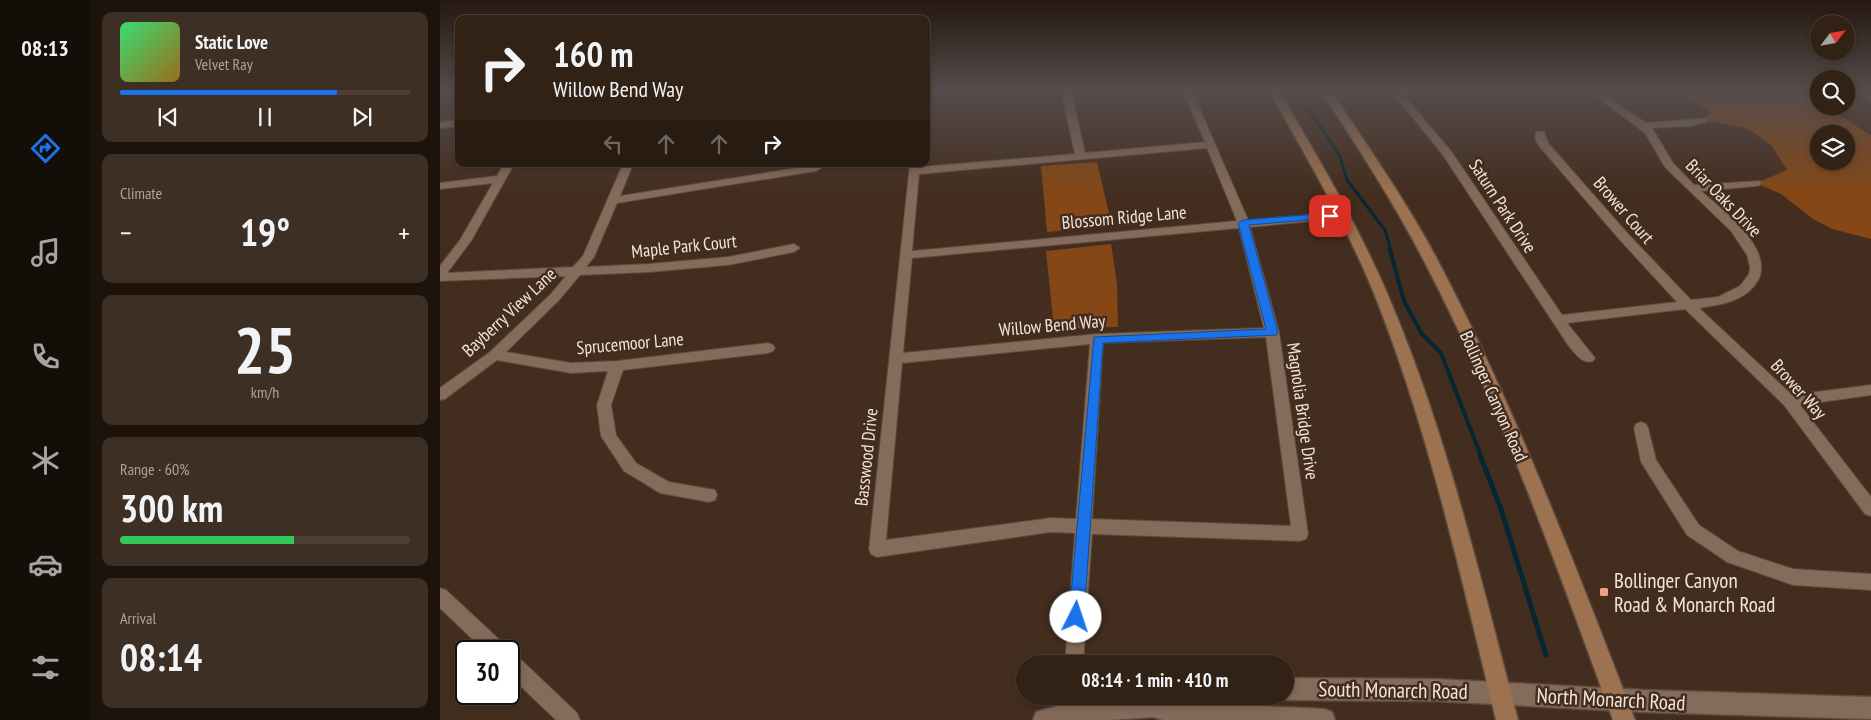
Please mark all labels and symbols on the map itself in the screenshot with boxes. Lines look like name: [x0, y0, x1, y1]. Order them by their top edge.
north arrow: [1810, 15, 1855, 60]
street label: Briar Oaks Drive: [1681, 154, 1767, 242]
street label: Saturn Park Drive: [1464, 155, 1542, 257]
street label: Brower Court: [1589, 172, 1659, 248]
pin: [1309, 195, 1351, 237]
street label: Blossom Ridge Lane: [1061, 200, 1187, 234]
street label: Maple Park Court: [630, 229, 738, 263]
street label: Bayberry View Lane: [457, 262, 561, 362]
street label: Willow Bend Way: [998, 309, 1106, 341]
street label: Sprucemoor Lane: [575, 327, 685, 359]
street label: Bollinger Canyon Road: [1455, 327, 1533, 465]
street label: Magnolia Bridge Drive: [1282, 341, 1324, 481]
street label: Brower Way: [1766, 354, 1832, 424]
street label: Basswood Drive: [849, 407, 883, 507]
place label: Bollinger Canyon Road & Monarch Road: [1614, 567, 1775, 618]
marker: Bollinger Canyon Road & Monarch Road: [1598, 586, 1610, 598]
position arrow: [1049, 590, 1101, 642]
speed limit sign: 30: [455, 640, 520, 705]
street label: South Monarch Road: [1318, 675, 1468, 705]
street label: North Monarch Road: [1536, 682, 1686, 716]

